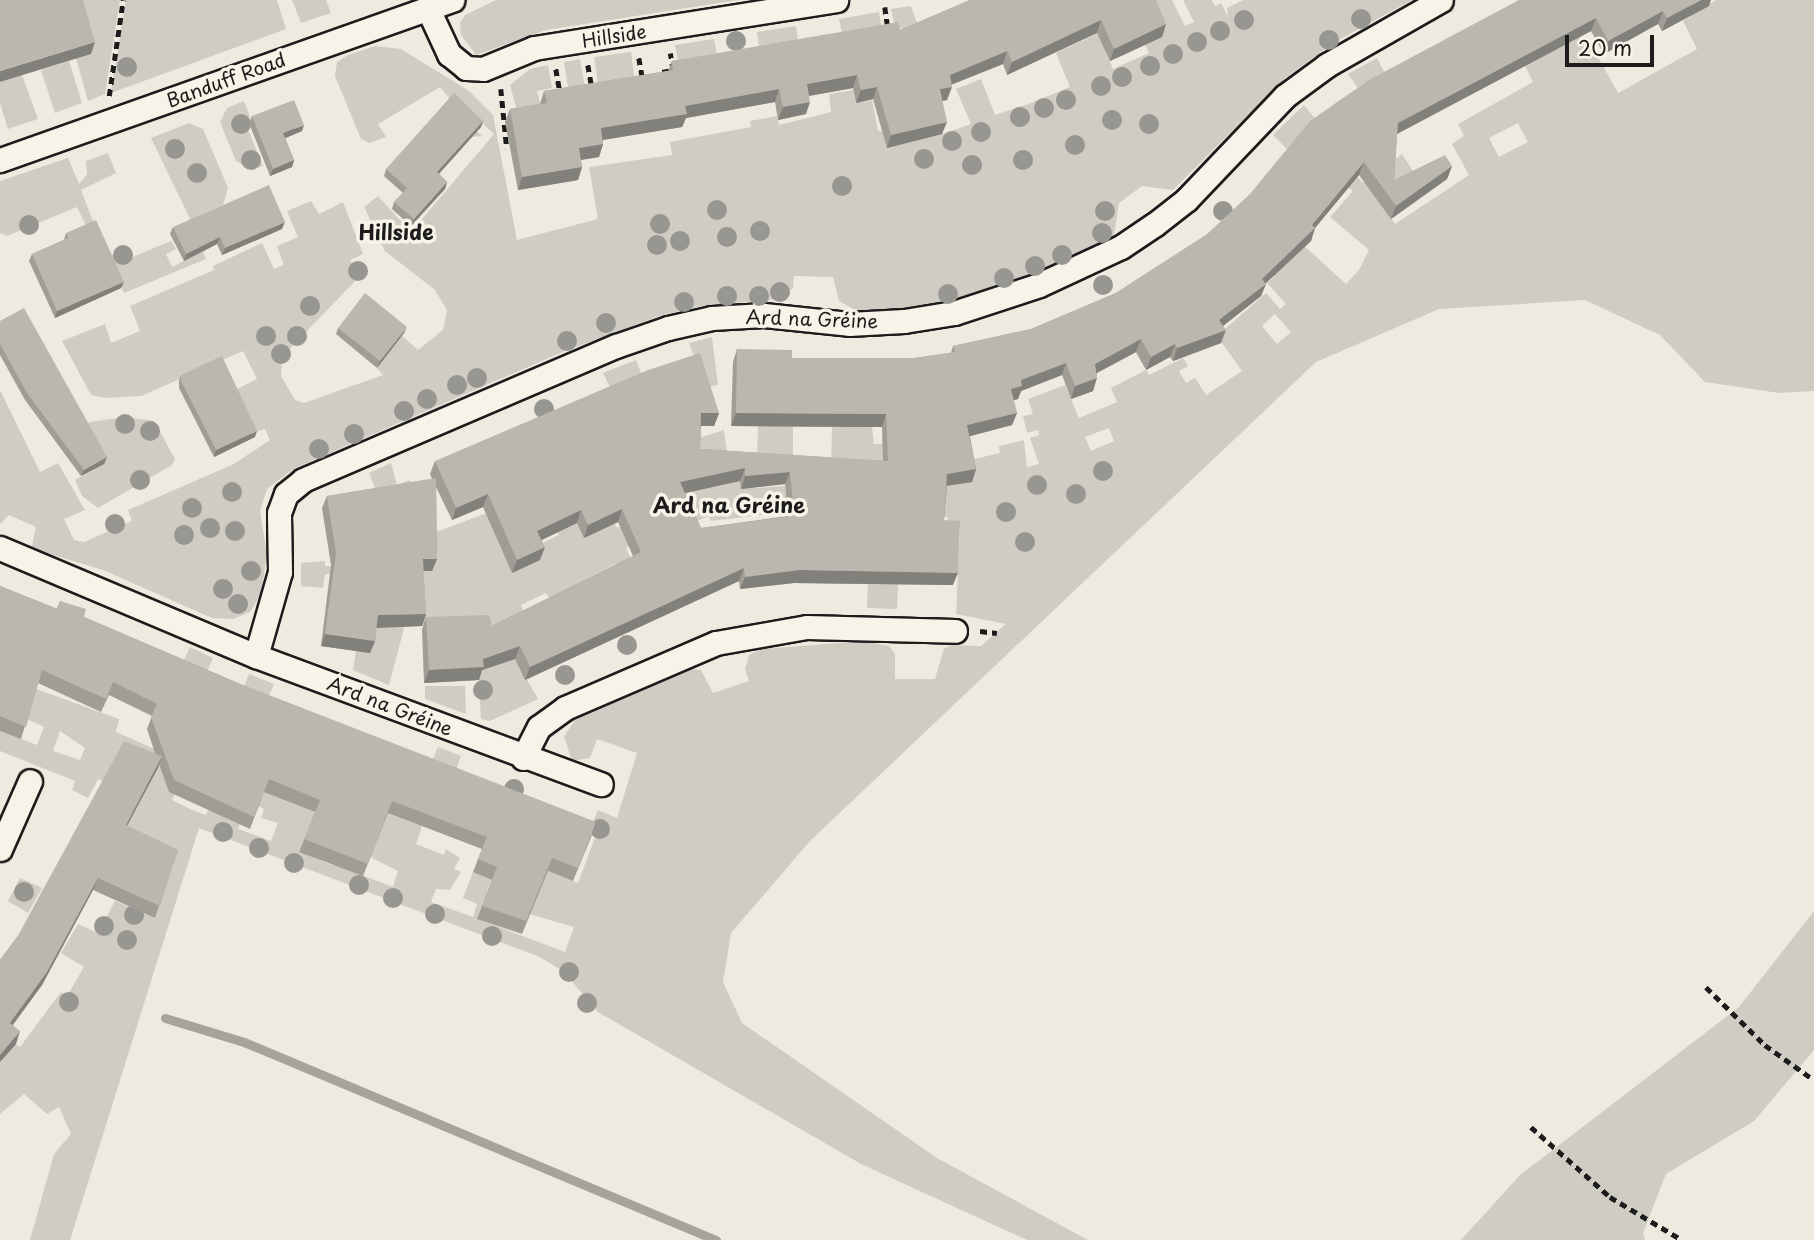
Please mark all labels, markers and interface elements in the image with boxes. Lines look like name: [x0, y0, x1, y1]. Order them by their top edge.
street label: Hillside: [580, 20, 648, 52]
scale bar: [1569, 21, 1658, 65]
text: 20 m: [1578, 31, 1632, 63]
street label: Banduff Road: [163, 48, 289, 112]
district label: Hillside: [358, 218, 434, 244]
street label: Ard na Gréine: [746, 305, 878, 333]
district label: Ard na Gréine: [653, 491, 805, 517]
street label: Ard na Gréine: [325, 672, 455, 740]

